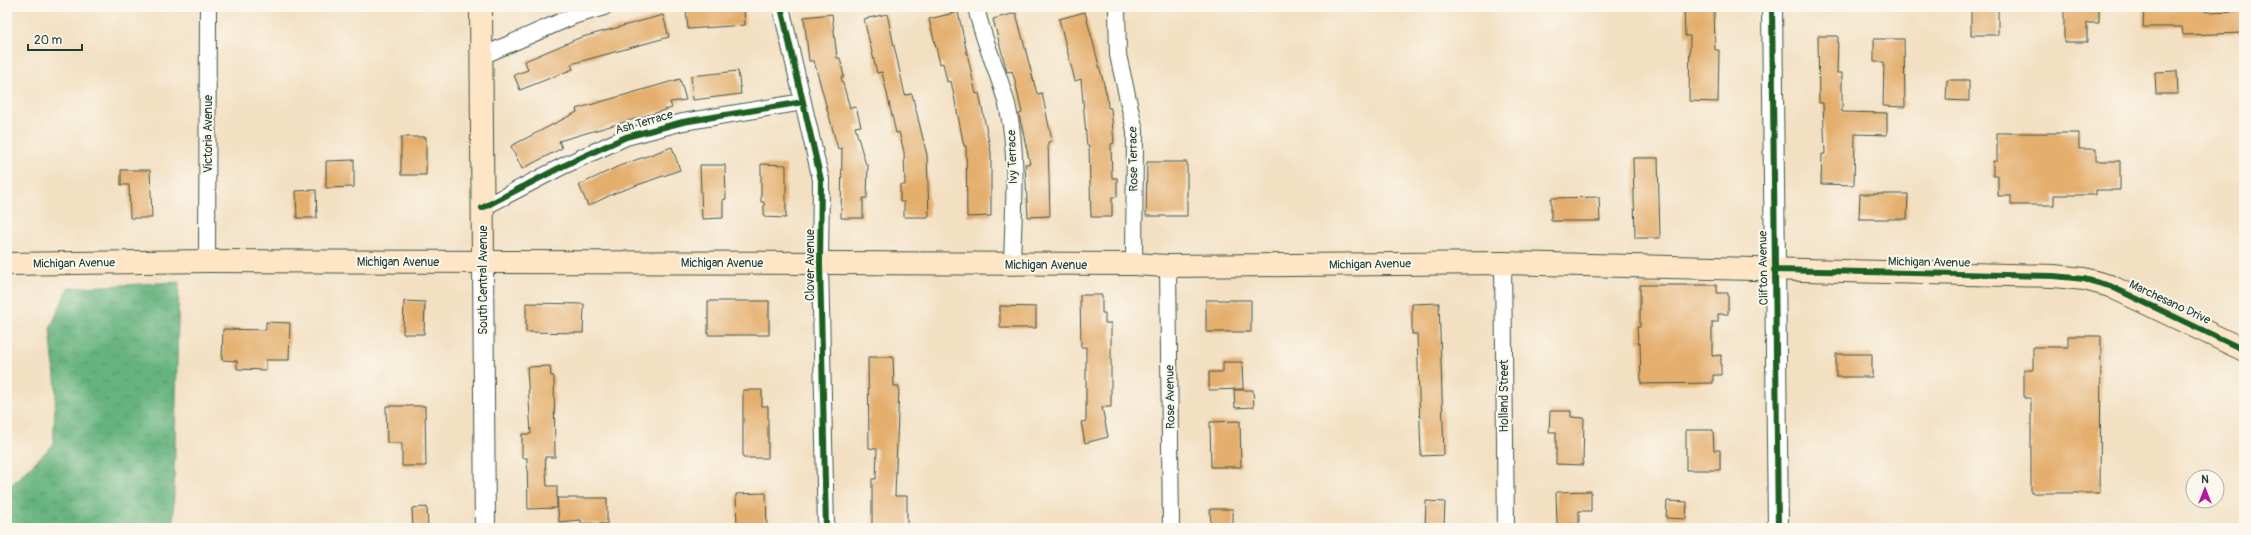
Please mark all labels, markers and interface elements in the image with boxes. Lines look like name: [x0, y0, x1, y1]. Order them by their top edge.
scale bar: [28, 26, 82, 52]
text: 20 m: [34, 33, 63, 48]
street label: Victoria Avenue: [201, 95, 216, 173]
street label: Ash Terrace: [614, 107, 675, 138]
street label: Rose Terrace: [1125, 126, 1142, 192]
street label: Ivy Terrace: [1004, 129, 1021, 184]
street label: South Central Avenue: [476, 225, 491, 335]
street label: Clover Avenue: [803, 229, 818, 301]
street label: Clifton Avenue: [1755, 230, 1772, 305]
street label: Michigan Avenue: [1888, 254, 1970, 271]
street label: Michigan Avenue: [33, 255, 115, 272]
street label: Michigan Avenue: [357, 255, 439, 270]
street label: Michigan Avenue: [681, 256, 763, 271]
street label: Michigan Avenue: [1329, 256, 1411, 273]
street label: Michigan Avenue: [1005, 258, 1087, 273]
street label: Marchesano Drive: [2127, 277, 2213, 328]
street label: Holland Street: [1497, 359, 1512, 432]
street label: Rose Avenue: [1162, 365, 1179, 429]
north arrow: [2185, 469, 2225, 509]
text: N: [2201, 473, 2209, 486]

